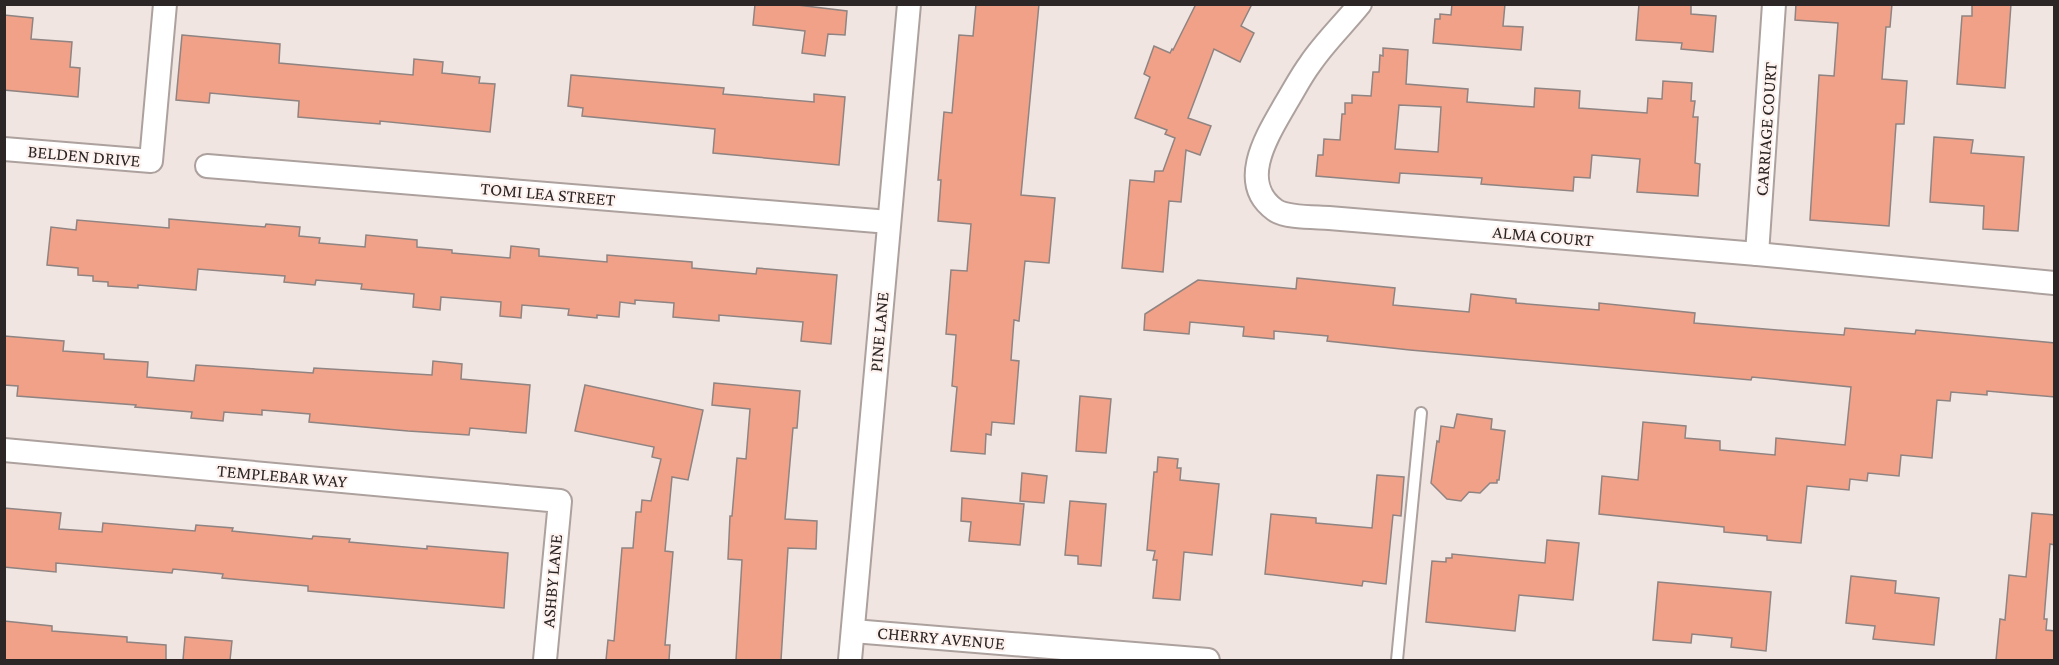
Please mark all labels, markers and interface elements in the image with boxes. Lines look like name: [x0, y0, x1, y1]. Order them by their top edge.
street label: CARRIAGE COURT: [1751, 61, 1781, 197]
street label: BELDEN DRIVE: [27, 141, 141, 171]
street label: TOMI LEA STREET: [480, 178, 616, 210]
street label: ALMA COURT: [1492, 222, 1595, 250]
street label: PINE LANE: [866, 291, 892, 373]
street label: TEMPLEBAR WAY: [216, 460, 348, 492]
street label: ASHBY LANE: [538, 533, 566, 629]
street label: CHERRY AVENUE: [876, 622, 1006, 654]

